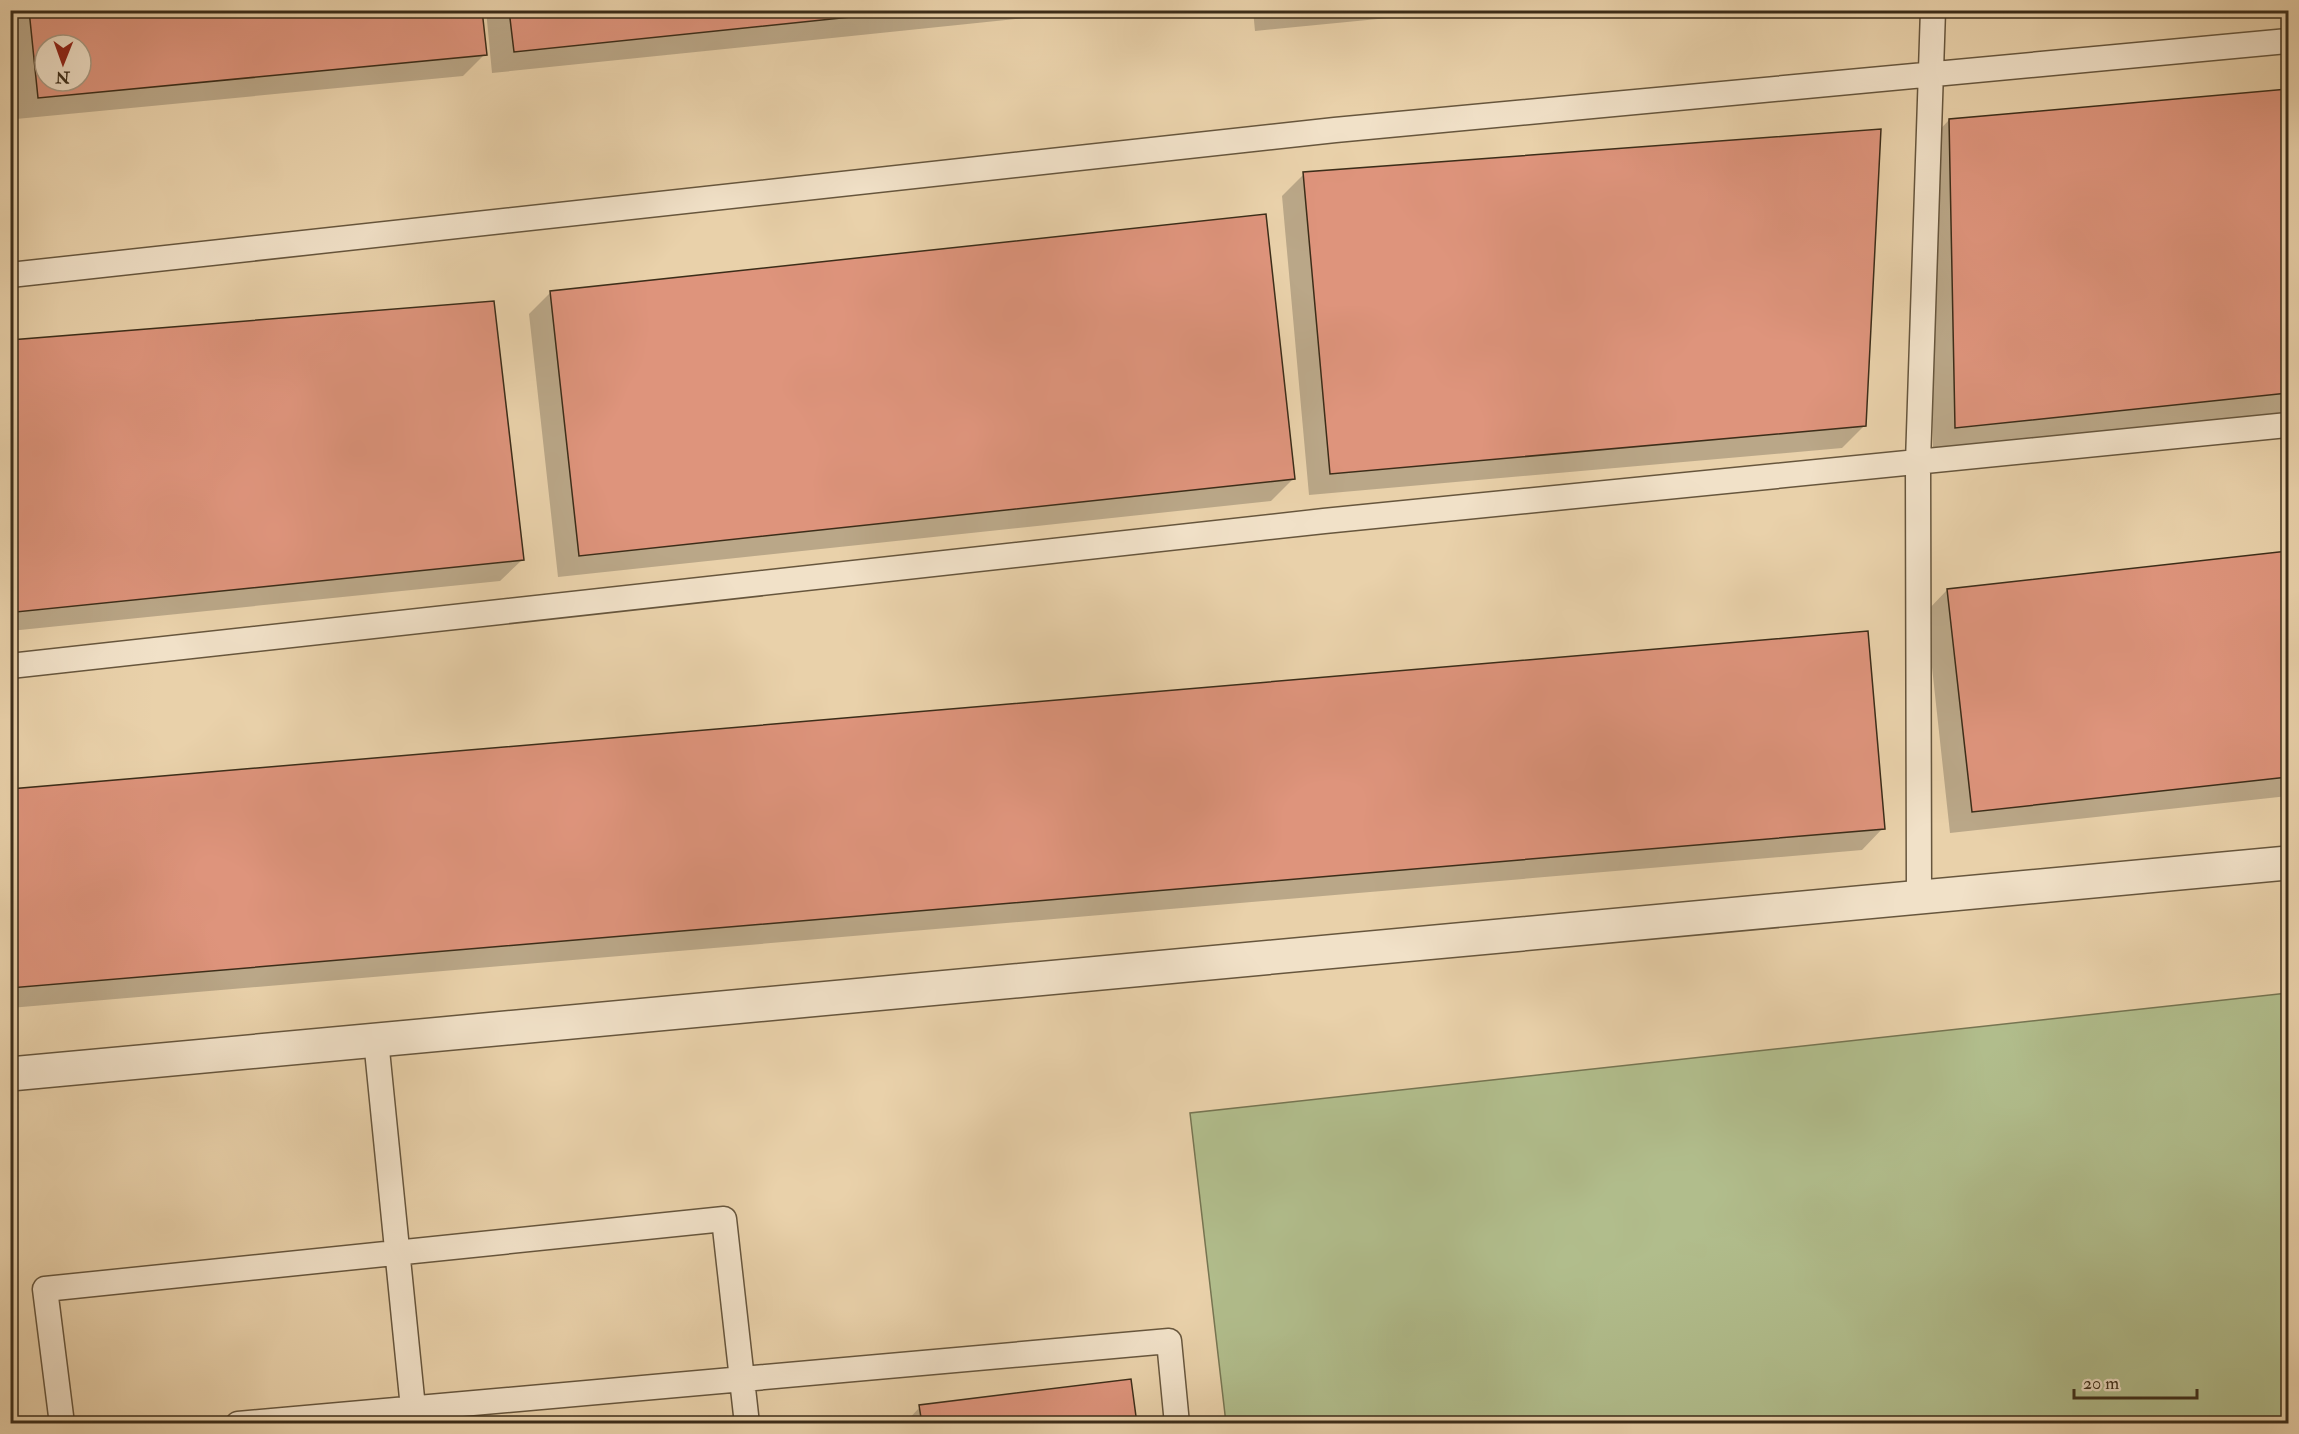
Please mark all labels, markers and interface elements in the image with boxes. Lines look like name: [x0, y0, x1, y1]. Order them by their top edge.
north arrow: [33, 33, 93, 93]
text: N: [55, 67, 71, 87]
scale bar: [2074, 1362, 2197, 1400]
text: 20 m: [2083, 1372, 2119, 1395]

